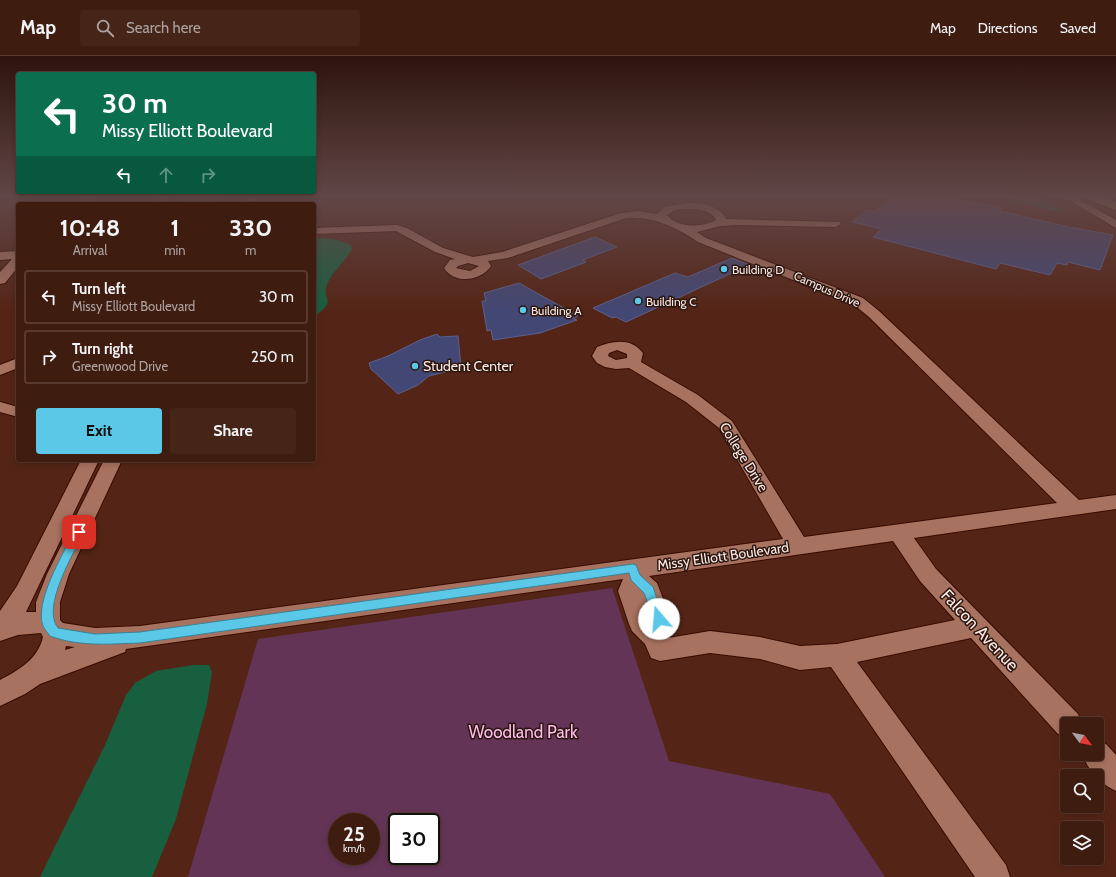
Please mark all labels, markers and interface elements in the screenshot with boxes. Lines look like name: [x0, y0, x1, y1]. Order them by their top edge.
search box: [80, 10, 360, 46]
text: Map: [20, 16, 56, 39]
icon: search: [94, 17, 116, 39]
text: Search here: [126, 19, 201, 37]
text: Map: [930, 19, 956, 37]
text: Directions: [978, 19, 1038, 37]
text: Saved: [1060, 19, 1096, 37]
text: 30 m: [102, 86, 168, 120]
icon: left: [36, 88, 88, 140]
text: Missy Elliott Boulevard: [102, 120, 273, 142]
icon: left: [113, 164, 135, 186]
icon: ahead: [155, 164, 177, 186]
icon: right: [197, 164, 219, 186]
text: 10:48: [60, 213, 120, 242]
text: 1: [170, 213, 179, 242]
text: 330: [229, 213, 272, 242]
text: Arrival: [73, 242, 107, 258]
text: min: [164, 242, 186, 258]
text: m: [245, 242, 256, 258]
place label: Building D: [732, 262, 784, 277]
marker: Building D: [719, 264, 729, 274]
street label: Campus Drive: [791, 268, 863, 310]
text: Turn left: [72, 280, 126, 298]
icon: left: [38, 286, 60, 308]
text: 30 m: [259, 288, 294, 306]
place label: Building C: [646, 294, 697, 309]
marker: Building C: [633, 296, 643, 306]
text: Missy Elliott Boulevard: [72, 298, 195, 314]
place label: Building A: [531, 303, 582, 318]
marker: Building A: [518, 305, 528, 315]
text: Turn right: [72, 340, 133, 358]
icon: right: [38, 346, 60, 368]
text: 250 m: [251, 348, 294, 366]
place label: Student Center: [423, 357, 514, 375]
text: Greenwood Drive: [72, 358, 168, 374]
marker: Student Center: [410, 361, 420, 371]
button: Exit: [36, 408, 162, 454]
button: Share: [170, 408, 296, 454]
street label: College Drive: [716, 419, 772, 495]
pin: [62, 515, 96, 549]
icon: arrive: [68, 521, 90, 543]
street label: Missy Elliott Boulevard: [656, 538, 790, 574]
street label: Falcon Avenue: [937, 585, 1023, 675]
position arrow: [638, 598, 680, 640]
north arrow: [1060, 717, 1104, 761]
map controls: [1060, 717, 1104, 865]
park label: Woodland Park: [468, 722, 578, 742]
button: search: [1060, 769, 1104, 813]
speed limit sign: 30: [388, 813, 440, 865]
button: layers: [1060, 821, 1104, 865]
text: 25: [343, 822, 365, 846]
text: km/h: [343, 842, 365, 855]

